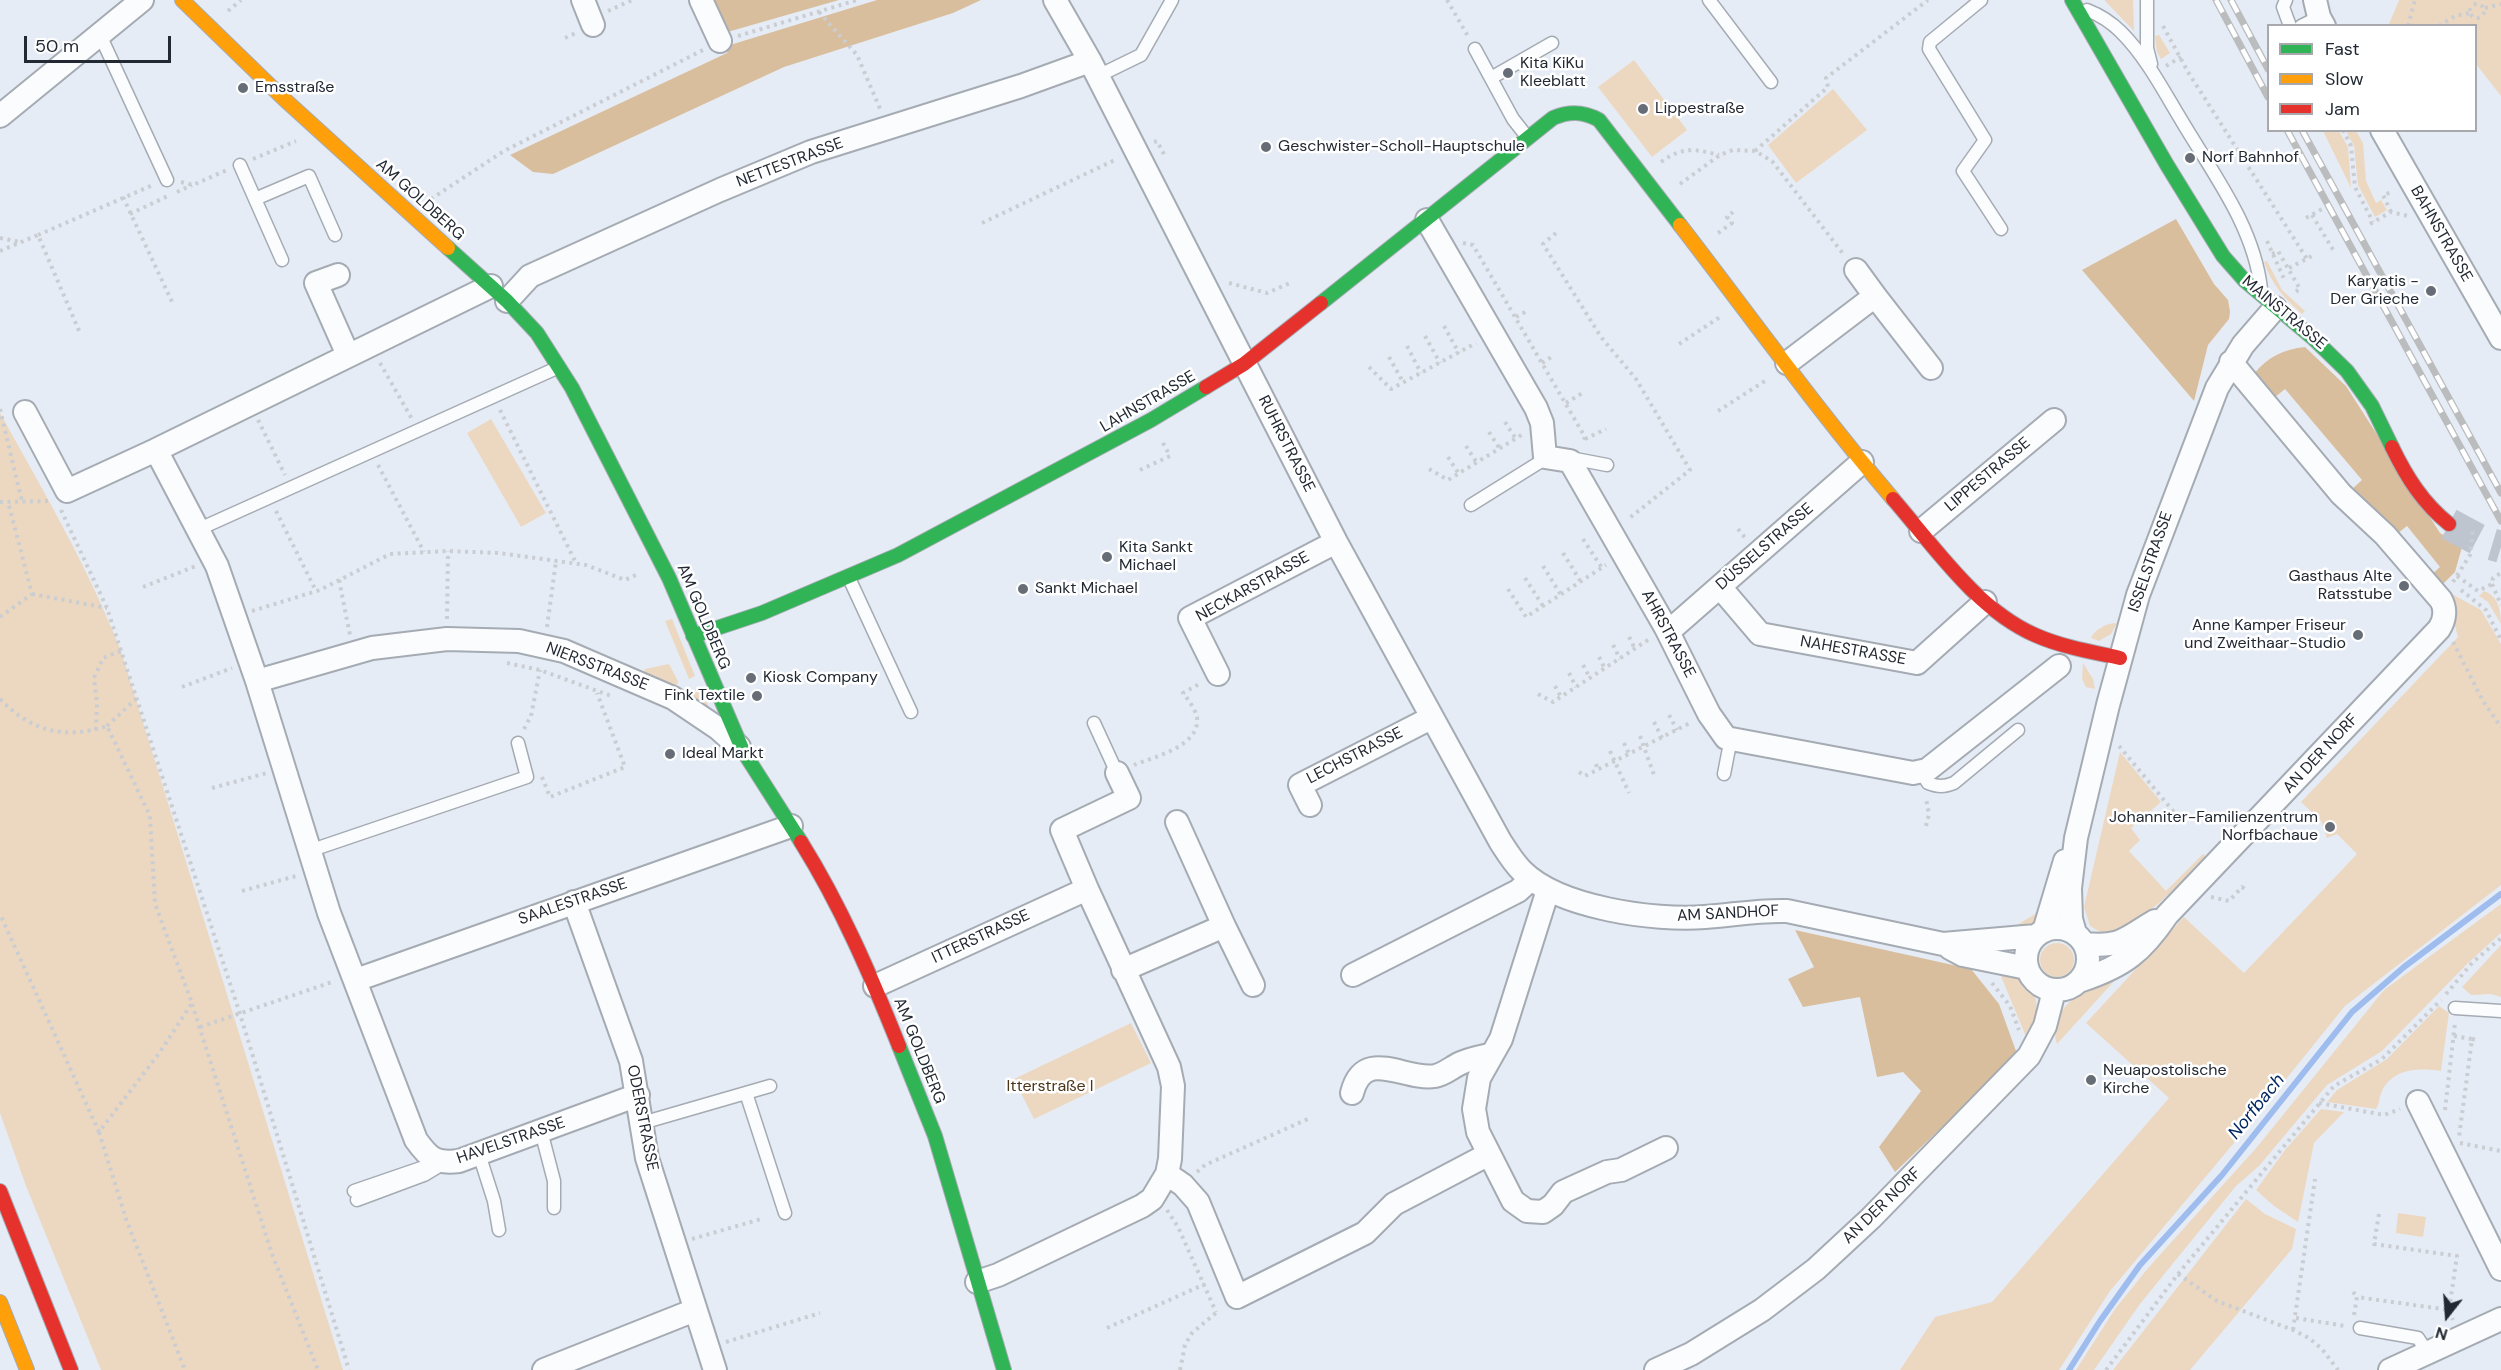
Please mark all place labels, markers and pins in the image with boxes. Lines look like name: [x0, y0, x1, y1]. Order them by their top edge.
place label: Kita KiKu Kleeblatt: [1520, 54, 1586, 92]
marker: Kita KiKu Kleeblatt: [1501, 66, 1515, 80]
place label: Emsstraße: [255, 78, 334, 98]
marker: Emsstraße: [236, 81, 250, 95]
place label: Lippestraße: [1655, 99, 1744, 119]
marker: Lippestraße: [1636, 102, 1650, 116]
place label: Geschwister-Scholl-Hauptschule: [1278, 137, 1525, 157]
marker: Geschwister-Scholl-Hauptschule: [1259, 140, 1273, 154]
place label: Norf Bahnhof: [2202, 148, 2299, 168]
marker: Norf Bahnhof: [2183, 151, 2197, 165]
place label: Karyatis - Der Grieche: [2330, 272, 2419, 310]
marker: Karyatis - Der Grieche: [2424, 284, 2438, 298]
place label: Kita Sankt Michael: [1119, 538, 1193, 576]
marker: Kita Sankt Michael: [1100, 550, 1114, 564]
place label: Gasthaus Alte Ratsstube: [2289, 567, 2392, 605]
place label: Sankt Michael: [1035, 579, 1138, 599]
marker: Gasthaus Alte Ratsstube: [2397, 579, 2411, 593]
marker: Sankt Michael: [1016, 582, 1030, 596]
place label: Anne Kamper Friseur und Zweithaar-Studio: [2184, 616, 2346, 654]
marker: Anne Kamper Friseur und Zweithaar-Studio: [2351, 628, 2365, 642]
place label: Kiosk Company: [763, 668, 878, 688]
marker: Kiosk Company: [744, 671, 758, 685]
place label: Fink Textile: [664, 686, 745, 706]
marker: Fink Textile: [750, 689, 764, 703]
place label: Ideal Markt: [682, 744, 764, 764]
marker: Ideal Markt: [663, 747, 677, 761]
place label: Johanniter-Familienzentrum Norfbachaue: [2109, 808, 2318, 846]
marker: Johanniter-Familienzentrum Norfbachaue: [2323, 820, 2337, 834]
place label: Neuapostolische Kirche: [2103, 1061, 2227, 1099]
marker: Neuapostolische Kirche: [2084, 1073, 2098, 1087]

